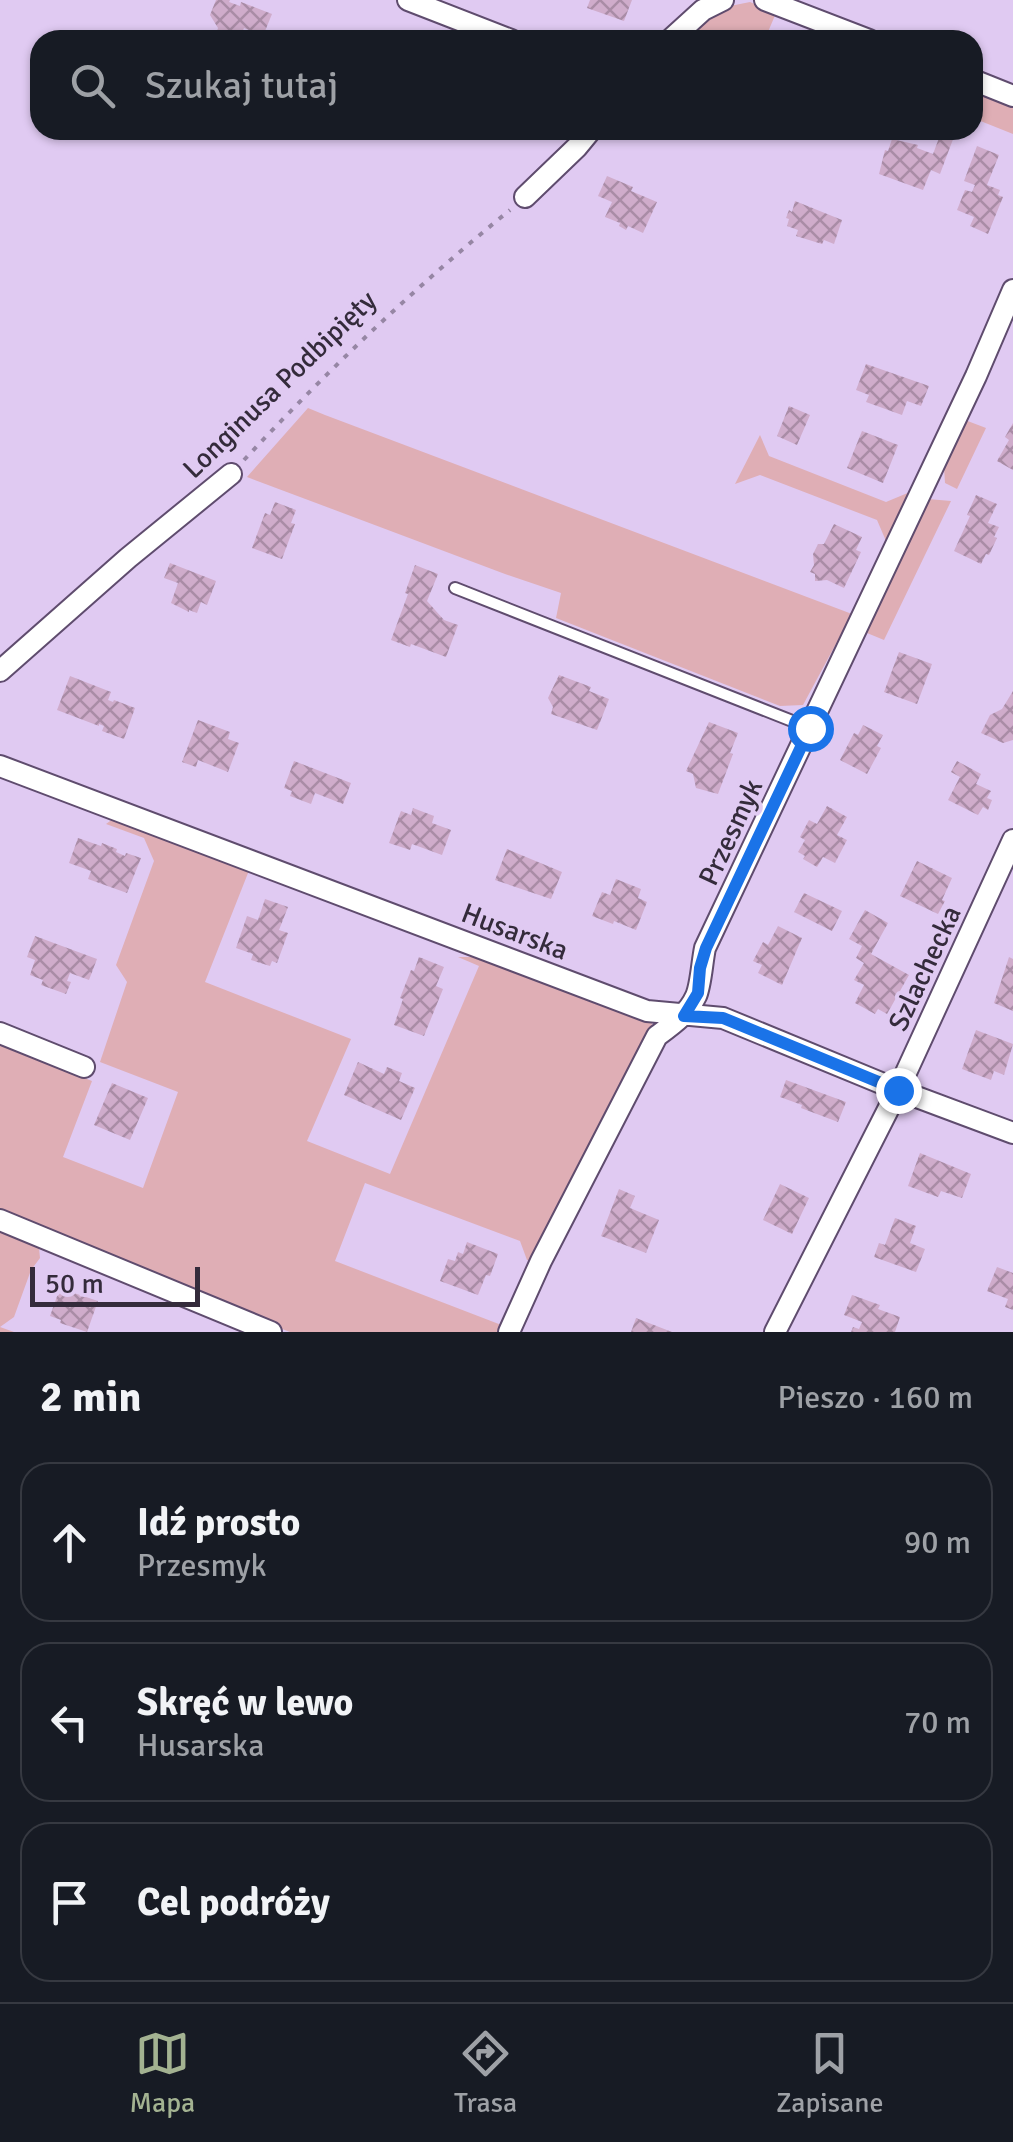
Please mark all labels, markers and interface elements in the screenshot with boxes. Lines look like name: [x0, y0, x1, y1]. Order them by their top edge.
search box: [30, 30, 983, 140]
icon: search: [65, 58, 120, 113]
text: Szukaj tutaj: [145, 62, 338, 109]
street label: Longinusa Podbipięty: [176, 284, 383, 486]
route start: [788, 706, 834, 752]
street label: Przesmyk: [692, 774, 770, 891]
street label: Husarska: [457, 896, 573, 968]
street label: Szlachecka: [881, 900, 969, 1036]
route end: [876, 1068, 922, 1114]
scale bar: [30, 1262, 200, 1306]
text: 50 m: [45, 1267, 104, 1301]
text: 2 min: [40, 1372, 141, 1423]
text: Pieszo · 160 m: [777, 1378, 973, 1417]
text: Idź prosto: [137, 1499, 300, 1546]
icon: ahead: [42, 1515, 97, 1570]
text: 90 m: [904, 1523, 971, 1562]
text: Przesmyk: [137, 1546, 267, 1585]
text: Skręć w lewo: [137, 1679, 353, 1726]
icon: left: [42, 1695, 97, 1750]
text: 70 m: [904, 1703, 971, 1742]
text: Husarska: [137, 1726, 264, 1765]
icon: arrive: [42, 1875, 97, 1930]
text: Cel podróży: [137, 1879, 330, 1926]
tab: Mapa: [129, 2026, 195, 2120]
tab: Trasa: [454, 2026, 517, 2120]
tab: Zapisane: [776, 2026, 884, 2120]

